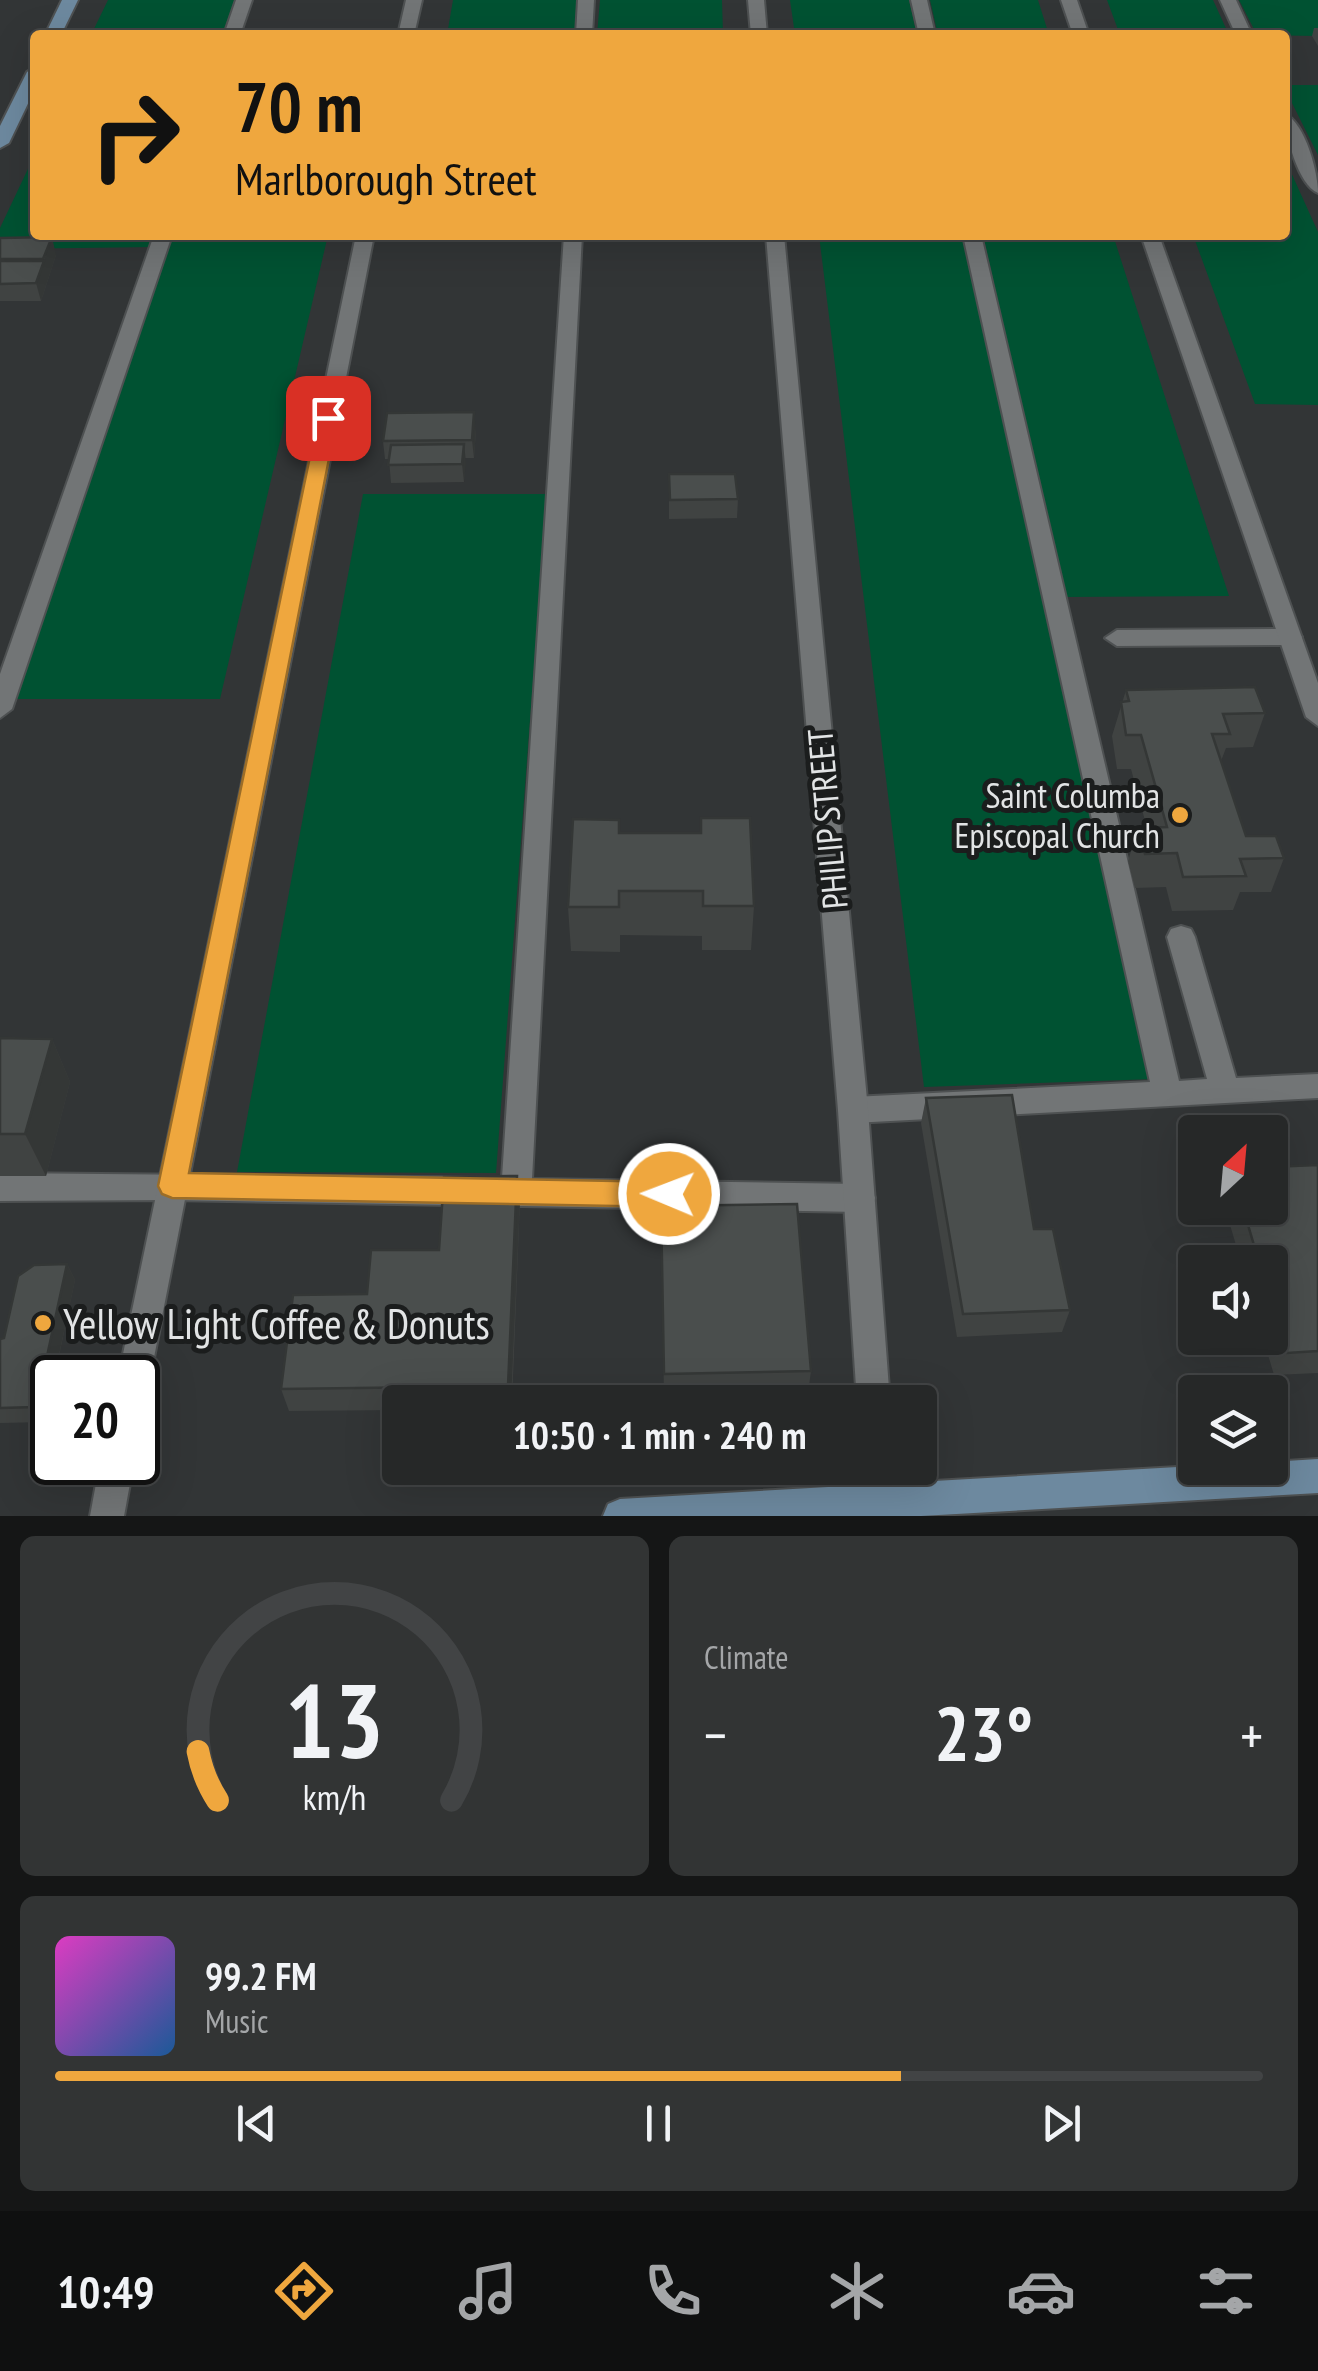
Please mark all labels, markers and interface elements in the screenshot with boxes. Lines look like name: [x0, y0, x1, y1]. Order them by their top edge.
text: 70 m: [235, 61, 363, 151]
icon: right: [70, 70, 200, 200]
text: Marlborough Street: [235, 149, 537, 207]
pin: [286, 376, 371, 461]
icon: arrive: [301, 391, 356, 446]
street label: PHILIP STREET: [796, 727, 858, 911]
place label: Saint Columba Episcopal Church: [954, 772, 1160, 858]
marker: Saint Columba Episcopal Church: [1169, 804, 1191, 826]
north arrow: [1178, 1115, 1288, 1225]
map controls: [1178, 1115, 1288, 1485]
position arrow: [617, 1142, 721, 1246]
button: sound: [1178, 1245, 1288, 1355]
place label: Yellow Light Coffee & Donuts: [63, 1296, 490, 1351]
marker: Yellow Light Coffee & Donuts: [32, 1312, 54, 1334]
speed limit sign: 20: [30, 1355, 160, 1485]
button: layers: [1178, 1375, 1288, 1485]
text: 10:50 · 1 min · 240 m: [513, 1410, 806, 1459]
text: Climate: [704, 1636, 788, 1678]
text: 13: [285, 1652, 384, 1787]
text: 23°: [934, 1685, 1033, 1782]
text: −: [704, 1699, 727, 1770]
text: +: [1240, 1699, 1263, 1770]
text: km/h: [303, 1774, 366, 1820]
text: 99.2 FM: [205, 1951, 317, 2000]
text: Music: [205, 2000, 268, 2042]
icon: previous: [229, 2096, 284, 2151]
icon: pause: [631, 2096, 686, 2151]
icon: next: [1034, 2096, 1089, 2151]
icon: directions: [269, 2256, 339, 2326]
icon: music: [453, 2256, 523, 2326]
icon: phone: [638, 2256, 708, 2326]
icon: climate: [822, 2256, 892, 2326]
icon: car: [1006, 2256, 1076, 2326]
icon: filters: [1191, 2256, 1261, 2326]
text: 10:49: [57, 2262, 155, 2320]

